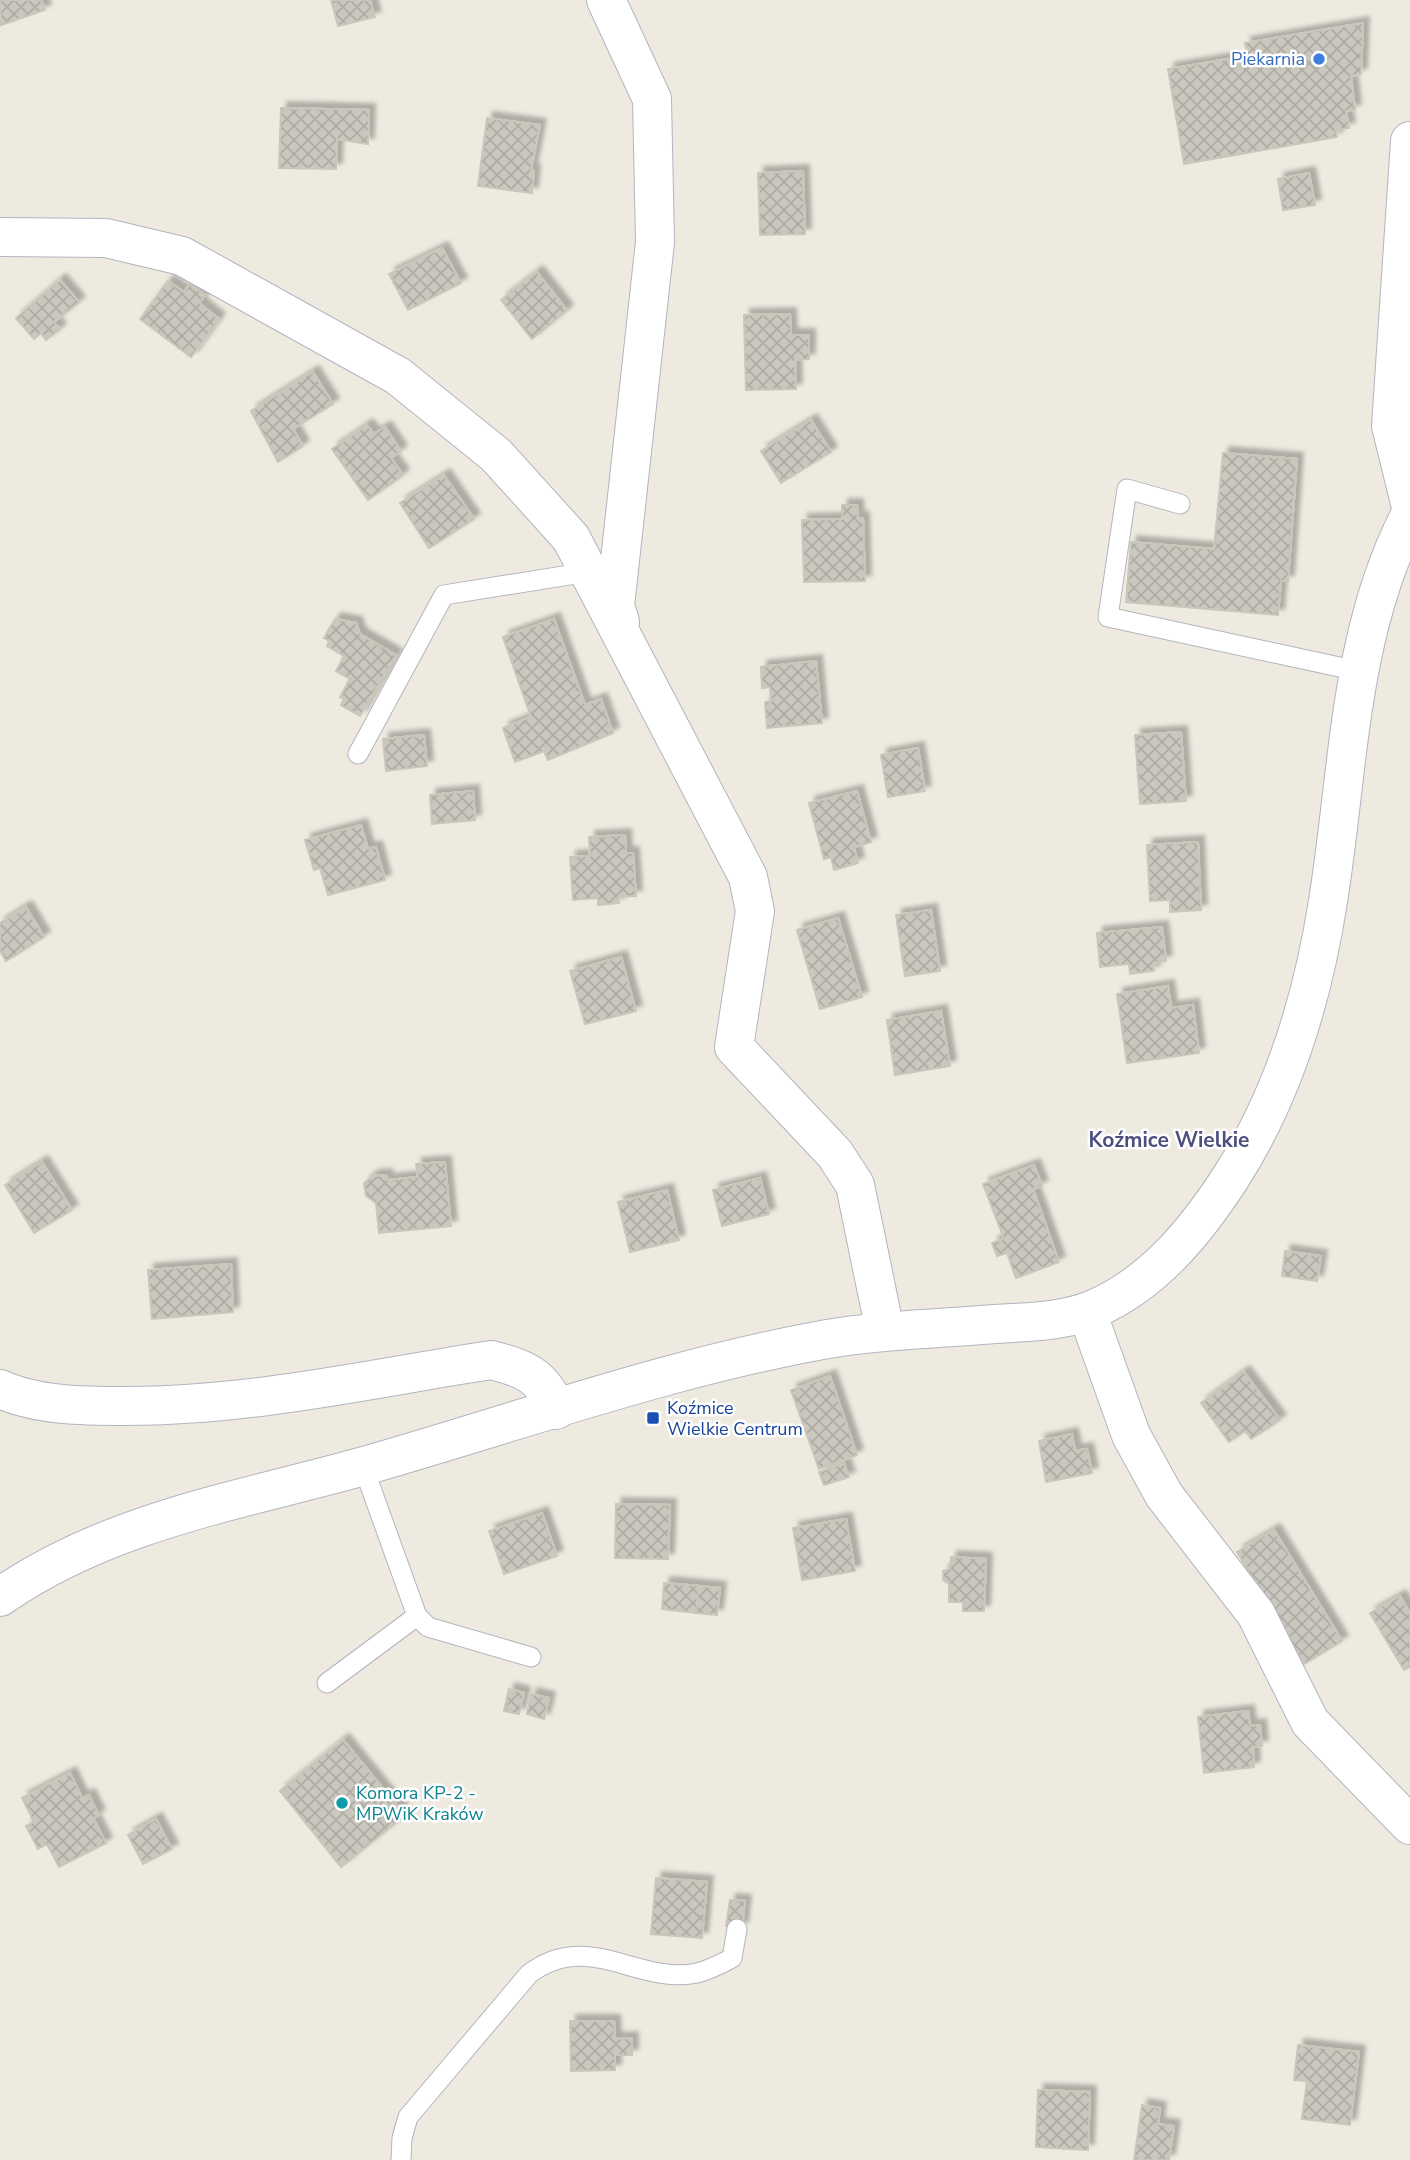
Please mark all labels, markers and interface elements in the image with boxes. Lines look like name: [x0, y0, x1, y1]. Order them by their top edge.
place label: Piekarnia: [1231, 47, 1305, 71]
marker: Piekarnia: [1311, 51, 1327, 67]
district label: Koźmice Wielkie: [1089, 1126, 1249, 1154]
place label: Koźmice Wielkie Centrum: [667, 1396, 803, 1441]
marker: Koźmice Wielkie Centrum: [645, 1410, 661, 1426]
place label: Komora KP-2 - MPWiK Kraków: [356, 1781, 484, 1826]
marker: Komora KP-2 - MPWiK Kraków: [334, 1795, 350, 1811]

